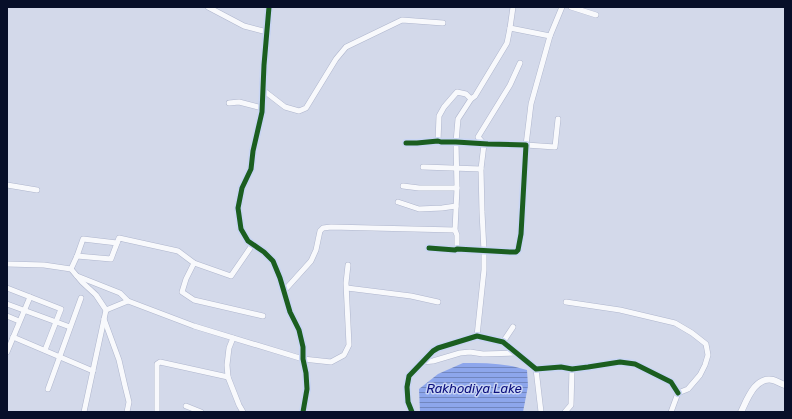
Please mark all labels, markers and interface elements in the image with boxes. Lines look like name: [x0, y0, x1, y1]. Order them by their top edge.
water label: Rakhodiya Lake: [426, 381, 522, 396]

